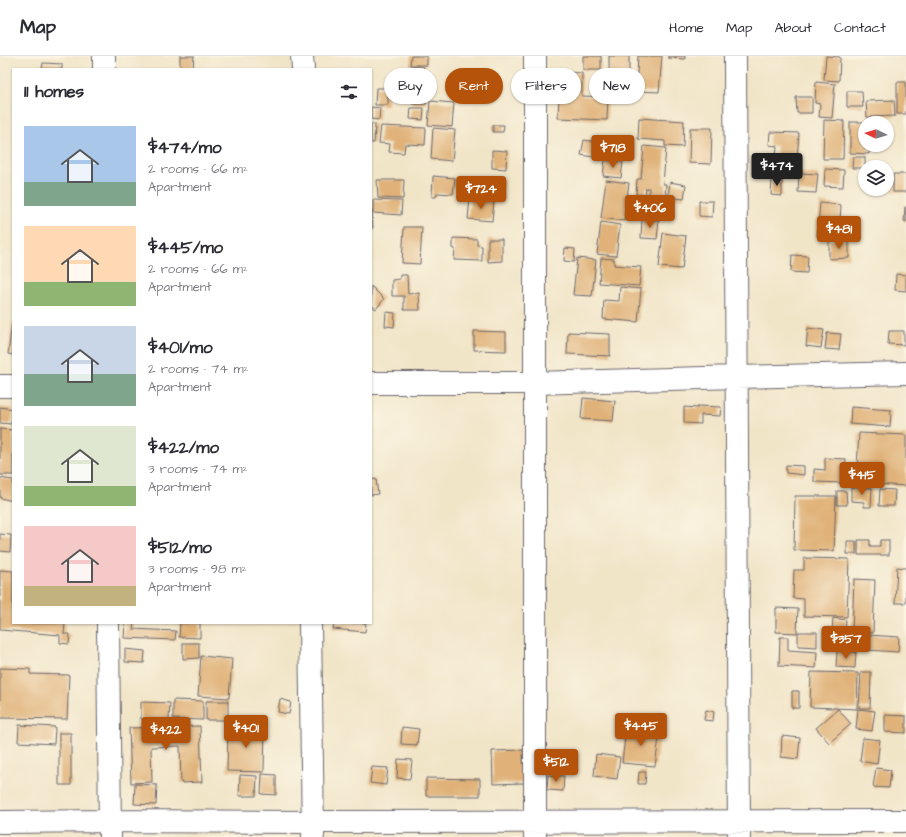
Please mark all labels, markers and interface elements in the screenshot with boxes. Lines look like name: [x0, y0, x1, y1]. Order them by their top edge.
text: Map: [20, 14, 56, 41]
text: Home: [669, 18, 704, 38]
text: Map: [726, 18, 752, 38]
text: About: [774, 18, 812, 38]
text: Contact: [834, 18, 886, 38]
chip: Buy: [384, 68, 437, 104]
chip: Rent: [445, 68, 503, 104]
chip: Filters: [511, 68, 581, 104]
chip: New: [589, 68, 645, 104]
text: 11 homes: [24, 80, 84, 104]
icon: filters: [338, 81, 360, 103]
north arrow: [858, 116, 894, 152]
map controls: [858, 116, 894, 196]
pin: $718: [589, 135, 637, 169]
text: $474/mo: [148, 136, 222, 160]
text: $718: [600, 139, 626, 157]
icon: home: [56, 142, 104, 190]
pin: $474: [753, 153, 801, 187]
text: $474: [761, 157, 793, 175]
text: 2 rooms · 66 m²: [148, 160, 248, 178]
button: layers: [858, 160, 894, 196]
pin: $724: [457, 176, 505, 210]
text: Apartment: [148, 178, 212, 196]
text: $724: [465, 180, 497, 198]
pin: $406: [626, 195, 674, 229]
text: $406: [634, 199, 666, 217]
pin: $481: [815, 216, 863, 250]
text: $481: [826, 220, 852, 238]
text: $445/mo: [148, 236, 223, 260]
icon: home: [56, 242, 104, 290]
text: 2 rooms · 66 m²: [148, 260, 248, 278]
text: Apartment: [148, 278, 212, 296]
text: $401/mo: [148, 336, 212, 360]
icon: home: [56, 342, 104, 390]
text: 2 rooms · 74 m²: [148, 360, 248, 378]
text: Apartment: [148, 378, 212, 396]
text: $422/mo: [148, 436, 219, 460]
icon: home: [56, 442, 104, 490]
text: 3 rooms · 74 m²: [148, 460, 248, 478]
pin: $415: [838, 462, 886, 496]
text: $415: [849, 466, 875, 484]
text: Apartment: [148, 478, 212, 496]
text: $512/mo: [148, 536, 212, 560]
icon: home: [56, 542, 104, 590]
text: 3 rooms · 98 m²: [148, 560, 247, 578]
text: Apartment: [148, 578, 212, 596]
pin: $357: [822, 626, 870, 660]
text: $357: [830, 630, 862, 648]
pin: $445: [617, 713, 665, 747]
pin: $401: [222, 715, 270, 749]
pin: $422: [142, 717, 190, 751]
text: $445: [624, 717, 658, 735]
text: $401: [233, 719, 259, 737]
text: $422: [151, 721, 181, 739]
pin: $512: [532, 749, 580, 783]
text: $512: [543, 753, 569, 771]

